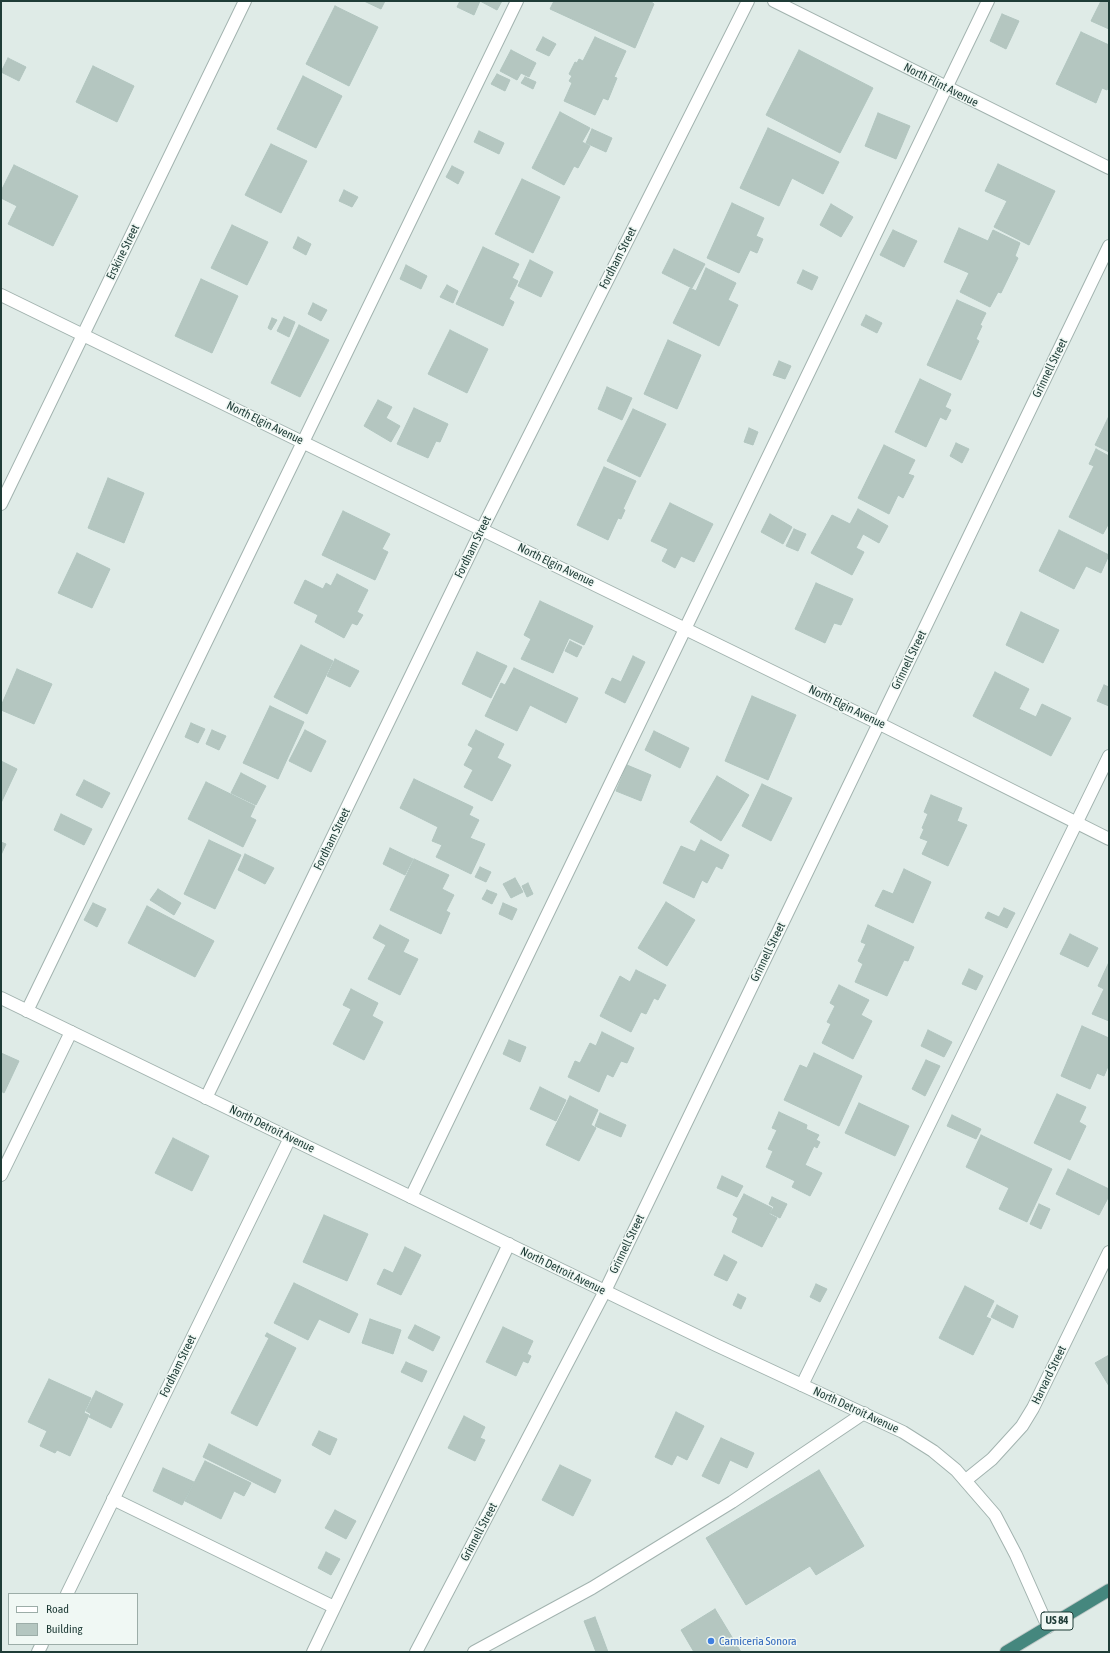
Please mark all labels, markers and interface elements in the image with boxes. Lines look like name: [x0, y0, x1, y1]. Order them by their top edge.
street label: North Flint Avenue: [901, 60, 981, 110]
street label: Erskine Street: [103, 222, 143, 282]
street label: Fordham Street: [596, 225, 640, 291]
street label: Grinnell Street: [1029, 336, 1071, 400]
street label: North Elgin Avenue: [224, 398, 306, 448]
street label: Fordham Street: [452, 514, 494, 580]
street label: North Elgin Avenue: [515, 540, 597, 590]
street label: Grinnell Street: [888, 628, 930, 692]
street label: North Elgin Avenue: [806, 682, 888, 732]
street label: Fordham Street: [311, 806, 353, 872]
street label: Grinnell Street: [747, 920, 789, 984]
street label: North Detroit Avenue: [227, 1102, 317, 1156]
street label: Grinnell Street: [606, 1212, 648, 1276]
street label: North Detroit Avenue: [518, 1244, 608, 1298]
street label: Fordham Street: [157, 1333, 199, 1399]
street label: Harvard Street: [1029, 1343, 1069, 1407]
street label: North Detroit Avenue: [811, 1384, 901, 1436]
street label: Grinnell Street: [458, 1500, 500, 1564]
legend: [8, 1593, 138, 1645]
text: Road: [46, 1602, 69, 1616]
road number: US 84: [1041, 1612, 1073, 1630]
text: Building: [46, 1622, 83, 1636]
place label: Carniceria Sonora: [719, 1634, 797, 1648]
marker: Carniceria Sonora: [706, 1636, 716, 1646]

